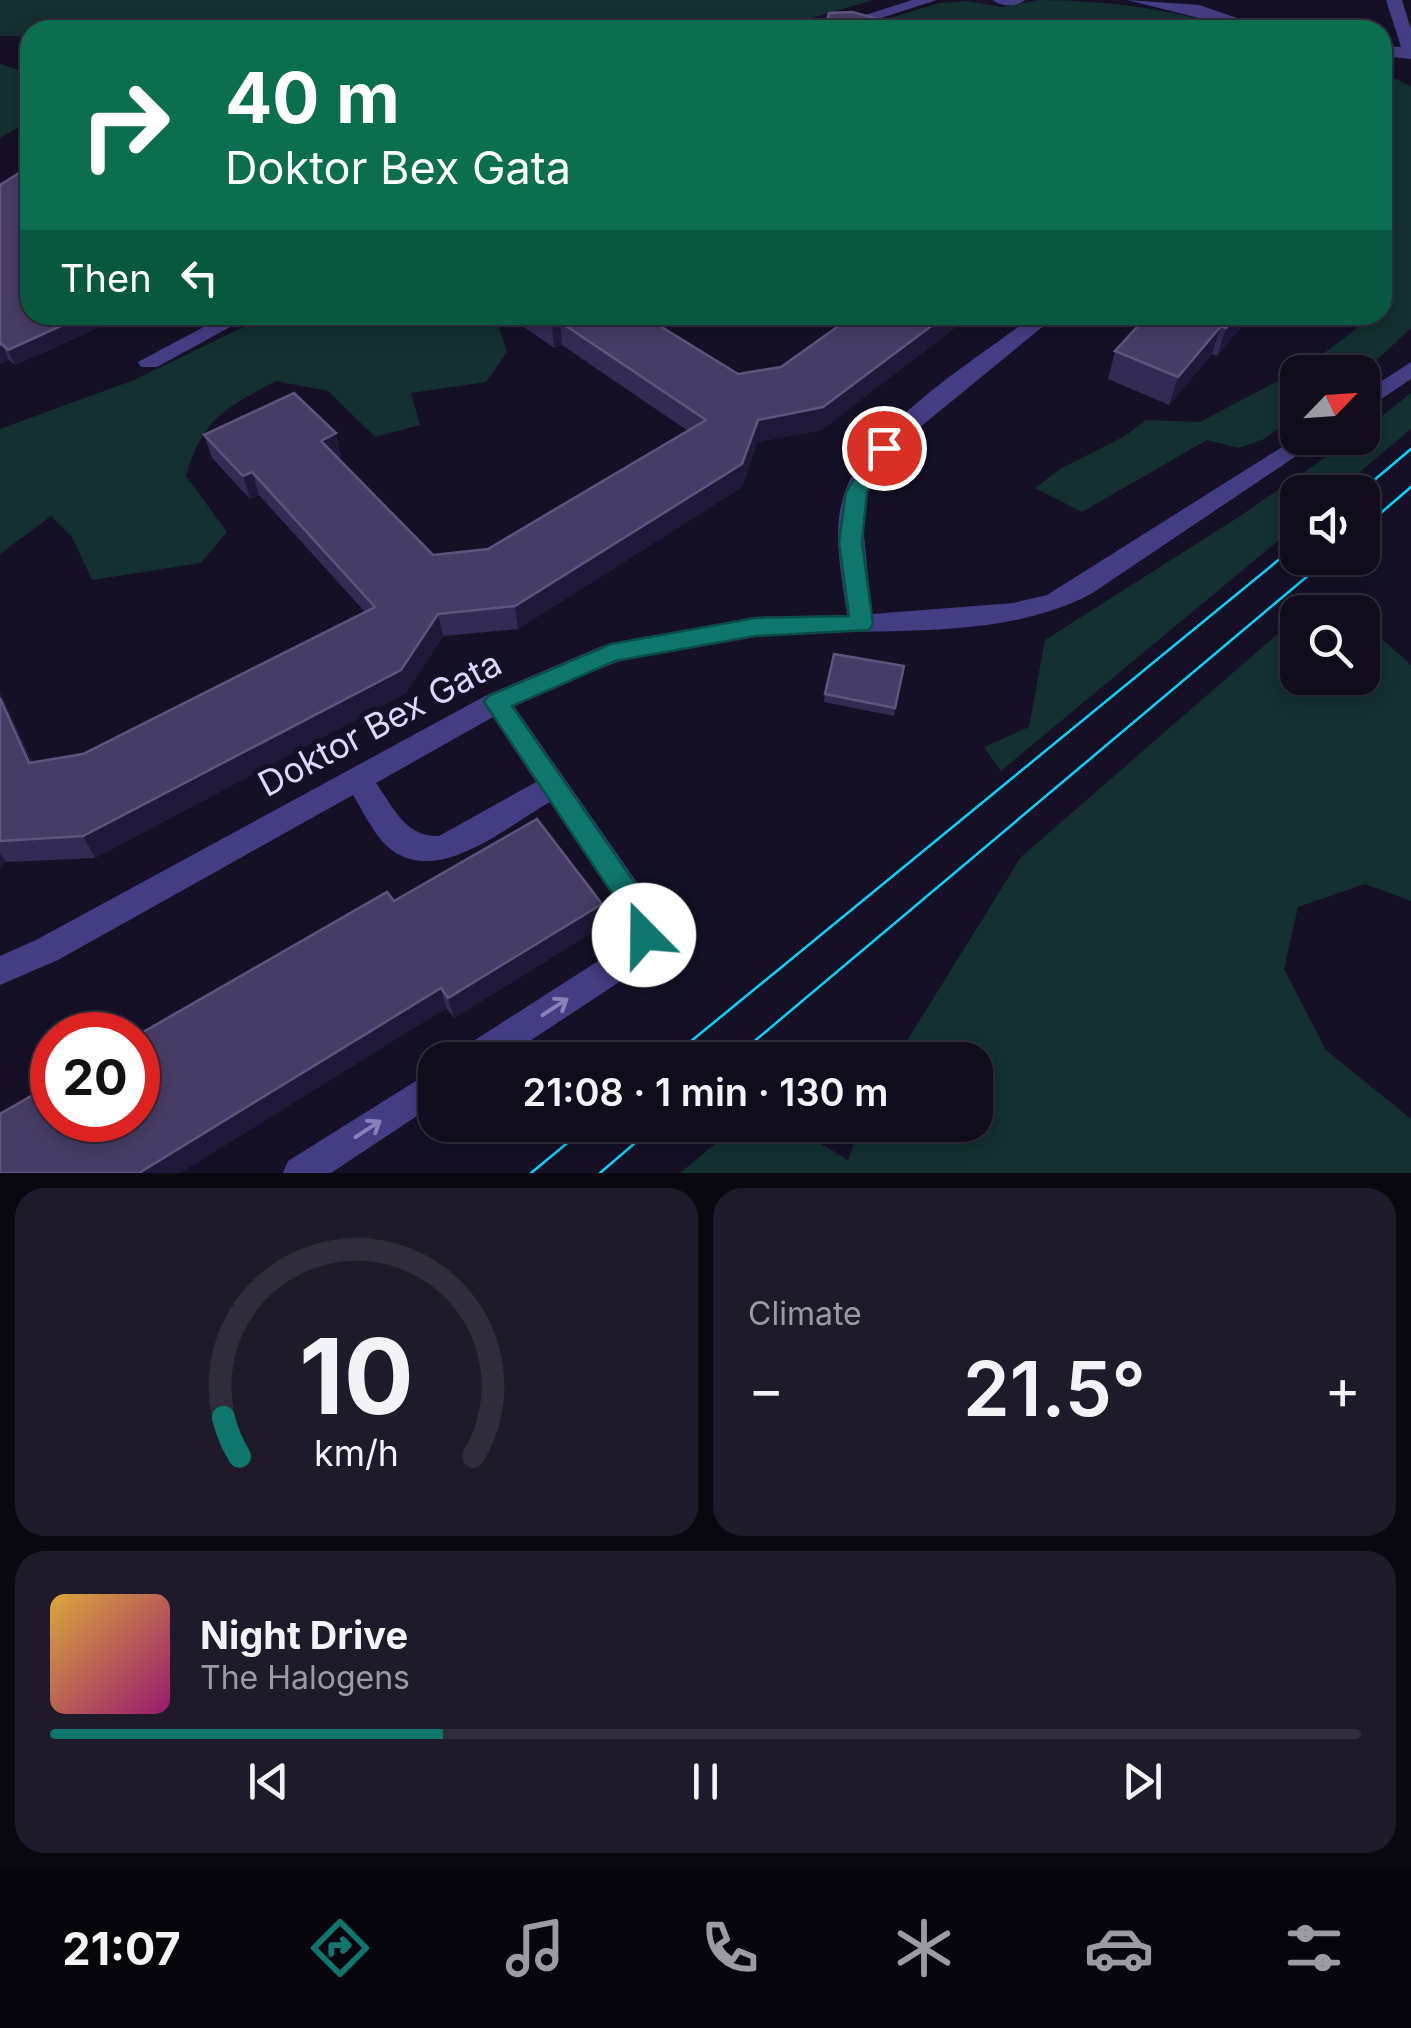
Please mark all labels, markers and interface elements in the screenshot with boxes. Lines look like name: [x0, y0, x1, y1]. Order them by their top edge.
text: 40 m: [225, 55, 400, 140]
icon: right: [60, 60, 190, 190]
text: Doktor Bex Gata: [225, 140, 571, 195]
icon: left: [172, 250, 227, 305]
text: Then: [60, 255, 152, 301]
north arrow: [1280, 355, 1380, 455]
map controls: [1280, 355, 1380, 695]
pin: [842, 406, 927, 491]
icon: arrive: [857, 421, 912, 476]
button: sound: [1280, 475, 1380, 575]
button: search: [1280, 595, 1380, 695]
street label: Doktor Bex Gata: [251, 641, 508, 805]
position arrow: [592, 883, 696, 987]
one-way arrow: [540, 996, 568, 1017]
speed limit sign: 20: [30, 1012, 160, 1142]
text: 21:08 · 1 min · 130 m: [523, 1069, 888, 1115]
one-way arrow: [353, 1119, 381, 1140]
text: Climate: [748, 1294, 862, 1333]
text: 10: [299, 1313, 414, 1439]
text: 21.5°: [963, 1343, 1146, 1434]
text: −: [748, 1356, 784, 1422]
text: +: [1325, 1356, 1361, 1422]
text: km/h: [314, 1431, 399, 1475]
text: Night Drive: [200, 1612, 408, 1658]
text: The Halogens: [200, 1658, 410, 1697]
icon: previous: [241, 1754, 296, 1809]
icon: pause: [678, 1754, 733, 1809]
icon: next: [1115, 1754, 1170, 1809]
icon: directions: [305, 1913, 375, 1983]
icon: music: [500, 1913, 570, 1983]
icon: phone: [695, 1913, 765, 1983]
icon: climate: [889, 1913, 959, 1983]
icon: car: [1084, 1913, 1154, 1983]
icon: filters: [1279, 1913, 1349, 1983]
text: 21:07: [62, 1921, 181, 1976]

